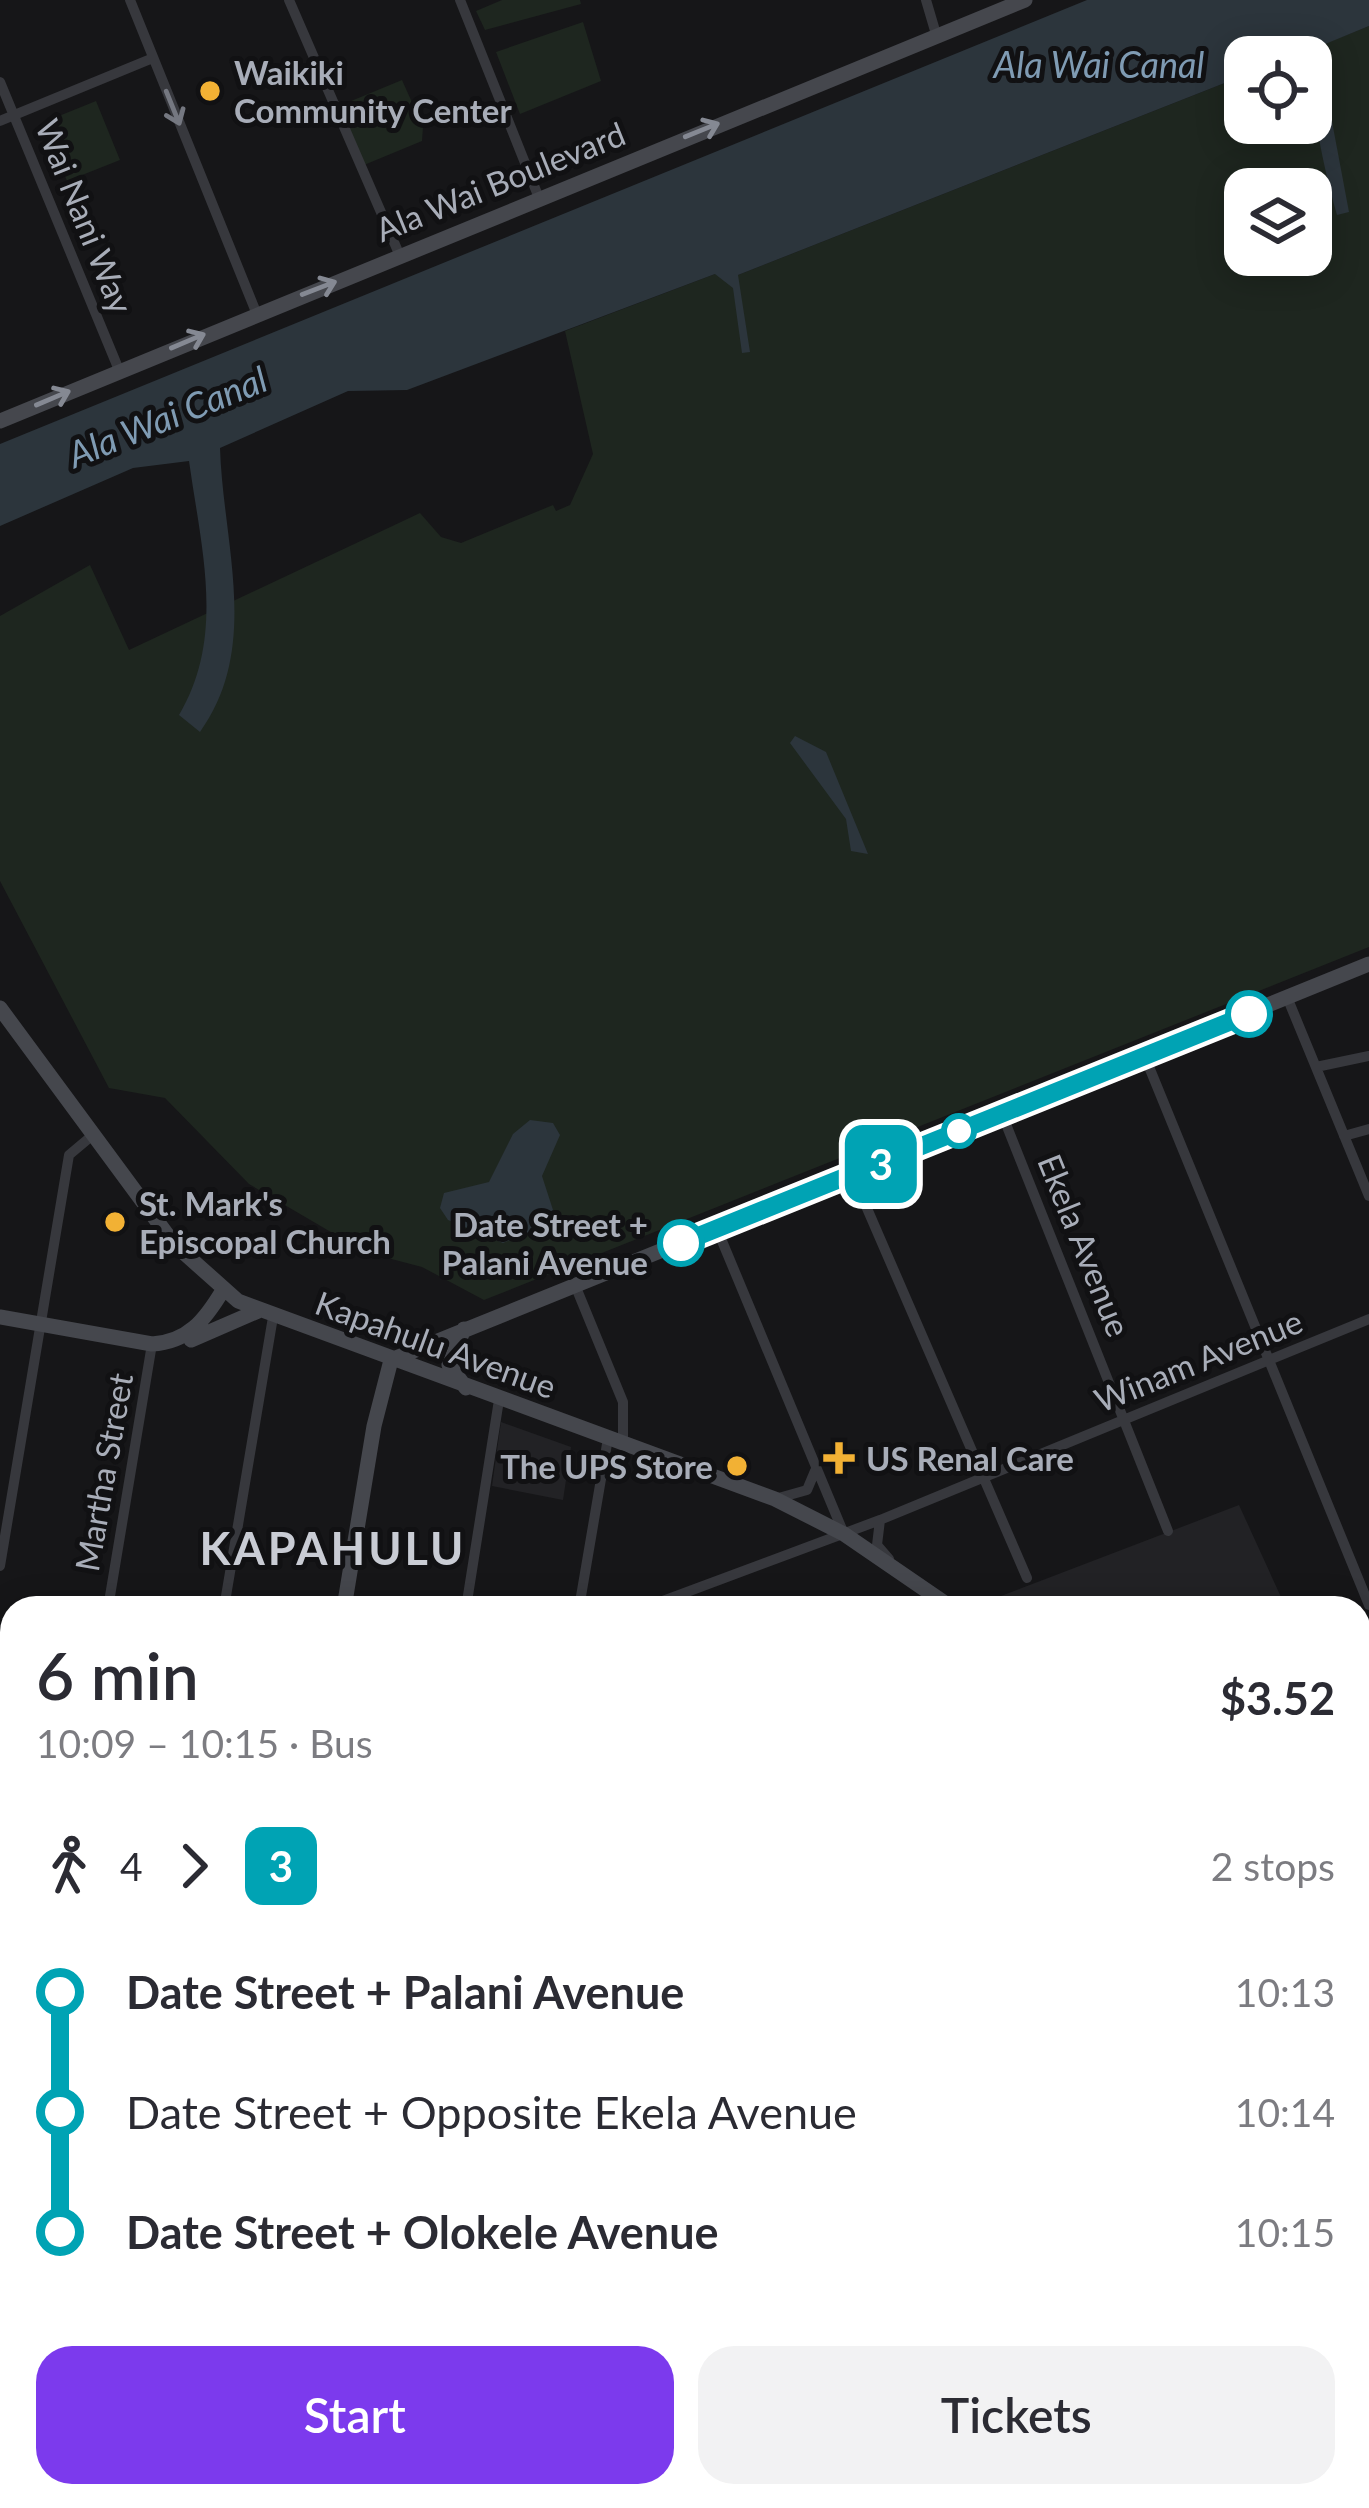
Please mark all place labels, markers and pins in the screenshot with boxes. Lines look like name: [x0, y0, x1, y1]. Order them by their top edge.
place label: Waikiki Community Center: [234, 52, 512, 130]
marker: Waikiki Community Center: [197, 78, 223, 104]
unlabelled marker: [1227, 992, 1271, 1036]
unlabelled marker: [943, 1115, 975, 1147]
place label: St. Mark's Episcopal Church: [139, 1183, 391, 1261]
place label: Date Street + Palani Avenue: [442, 1204, 648, 1282]
marker: St. Mark's Episcopal Church: [102, 1209, 128, 1235]
marker: Date Street + Palani Avenue: [659, 1221, 703, 1265]
place label: US Renal Care: [866, 1438, 1074, 1478]
marker: US Renal Care: [823, 1442, 855, 1474]
place label: The UPS Store: [500, 1446, 713, 1486]
marker: The UPS Store: [724, 1453, 750, 1479]

